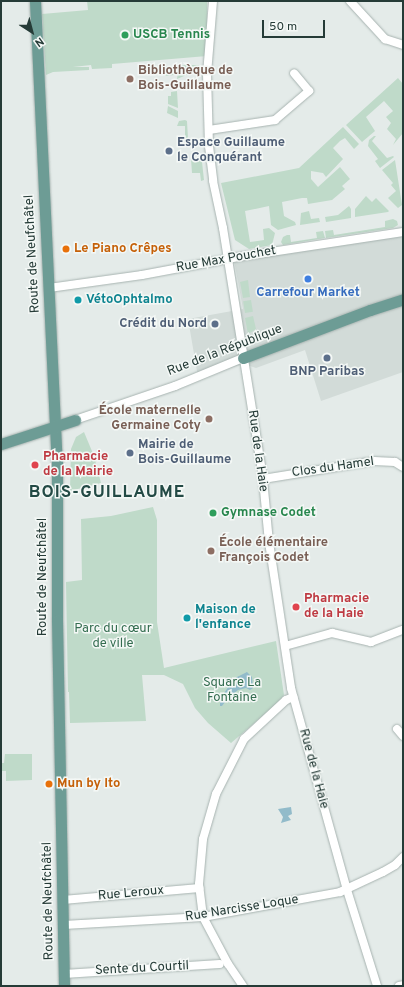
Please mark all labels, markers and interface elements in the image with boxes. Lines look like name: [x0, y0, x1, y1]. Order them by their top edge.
north arrow: [12, 12, 52, 52]
scale bar: [264, 12, 327, 38]
text: 50 m: [269, 19, 297, 35]
place label: USCB Tennis: [133, 27, 210, 43]
marker: USCB Tennis: [120, 30, 130, 40]
text: N: [32, 34, 46, 50]
place label: Bibliothèque de Bois-Guillaume: [138, 64, 233, 95]
marker: Bibliothèque de Bois-Guillaume: [125, 74, 135, 84]
place label: Espace Guillaume le Conquérant: [177, 136, 285, 167]
marker: Espace Guillaume le Conquérant: [164, 146, 174, 156]
street label: Route de Neufchâtel: [22, 194, 44, 314]
place label: Le Piano Crêpes: [74, 241, 172, 257]
marker: Le Piano Crêpes: [61, 244, 71, 254]
street label: Rue Max Pouchet: [175, 244, 277, 276]
marker: Carrefour Market: [303, 274, 313, 284]
place label: Carrefour Market: [256, 285, 360, 301]
place label: VétoOphtalmo: [86, 292, 173, 308]
marker: VétoOphtalmo: [73, 295, 83, 305]
place label: Crédit du Nord: [119, 316, 207, 332]
marker: Crédit du Nord: [210, 319, 220, 329]
street label: Rue de la République: [165, 322, 285, 380]
marker: BNP Paribas: [322, 353, 332, 363]
place label: BNP Paribas: [289, 364, 365, 380]
place label: École maternelle Germaine Coty: [99, 404, 201, 435]
street label: Rue de la Haie: [244, 409, 270, 493]
marker: École maternelle Germaine Coty: [204, 414, 214, 424]
place label: Mairie de Bois-Guillaume: [138, 438, 231, 469]
marker: Mairie de Bois-Guillaume: [125, 448, 135, 458]
place label: Pharmacie de la Mairie: [43, 450, 113, 481]
street label: Clos du Hamel: [291, 454, 375, 482]
marker: Pharmacie de la Mairie: [30, 460, 40, 470]
district label: BOIS-GUILLAUME: [29, 484, 185, 504]
place label: Gymnase Codet: [221, 505, 316, 521]
marker: Gymnase Codet: [208, 508, 218, 518]
street label: Route de Neufchâtel: [35, 518, 51, 636]
place label: École élémentaire François Codet: [219, 536, 328, 567]
marker: École élémentaire François Codet: [206, 546, 216, 556]
place label: Pharmacie de la Haie: [304, 592, 369, 623]
marker: Pharmacie de la Haie: [291, 602, 301, 612]
place label: Maison de l'enfance: [195, 603, 256, 634]
marker: Maison de l'enfance: [182, 613, 192, 623]
park label: Parc du cœur de ville: [74, 622, 152, 653]
park label: Square La Fontaine: [203, 676, 261, 707]
street label: Rue de la Haie: [295, 727, 331, 811]
place label: Mun by Ito: [57, 776, 120, 792]
marker: Mun by Ito: [44, 779, 54, 789]
street label: Route de Neufchâtel: [40, 842, 58, 960]
street label: Rue Leroux: [97, 883, 165, 905]
street label: Rue Narcisse Loque: [184, 892, 300, 926]
street label: Sente du Courtil: [95, 959, 189, 979]

